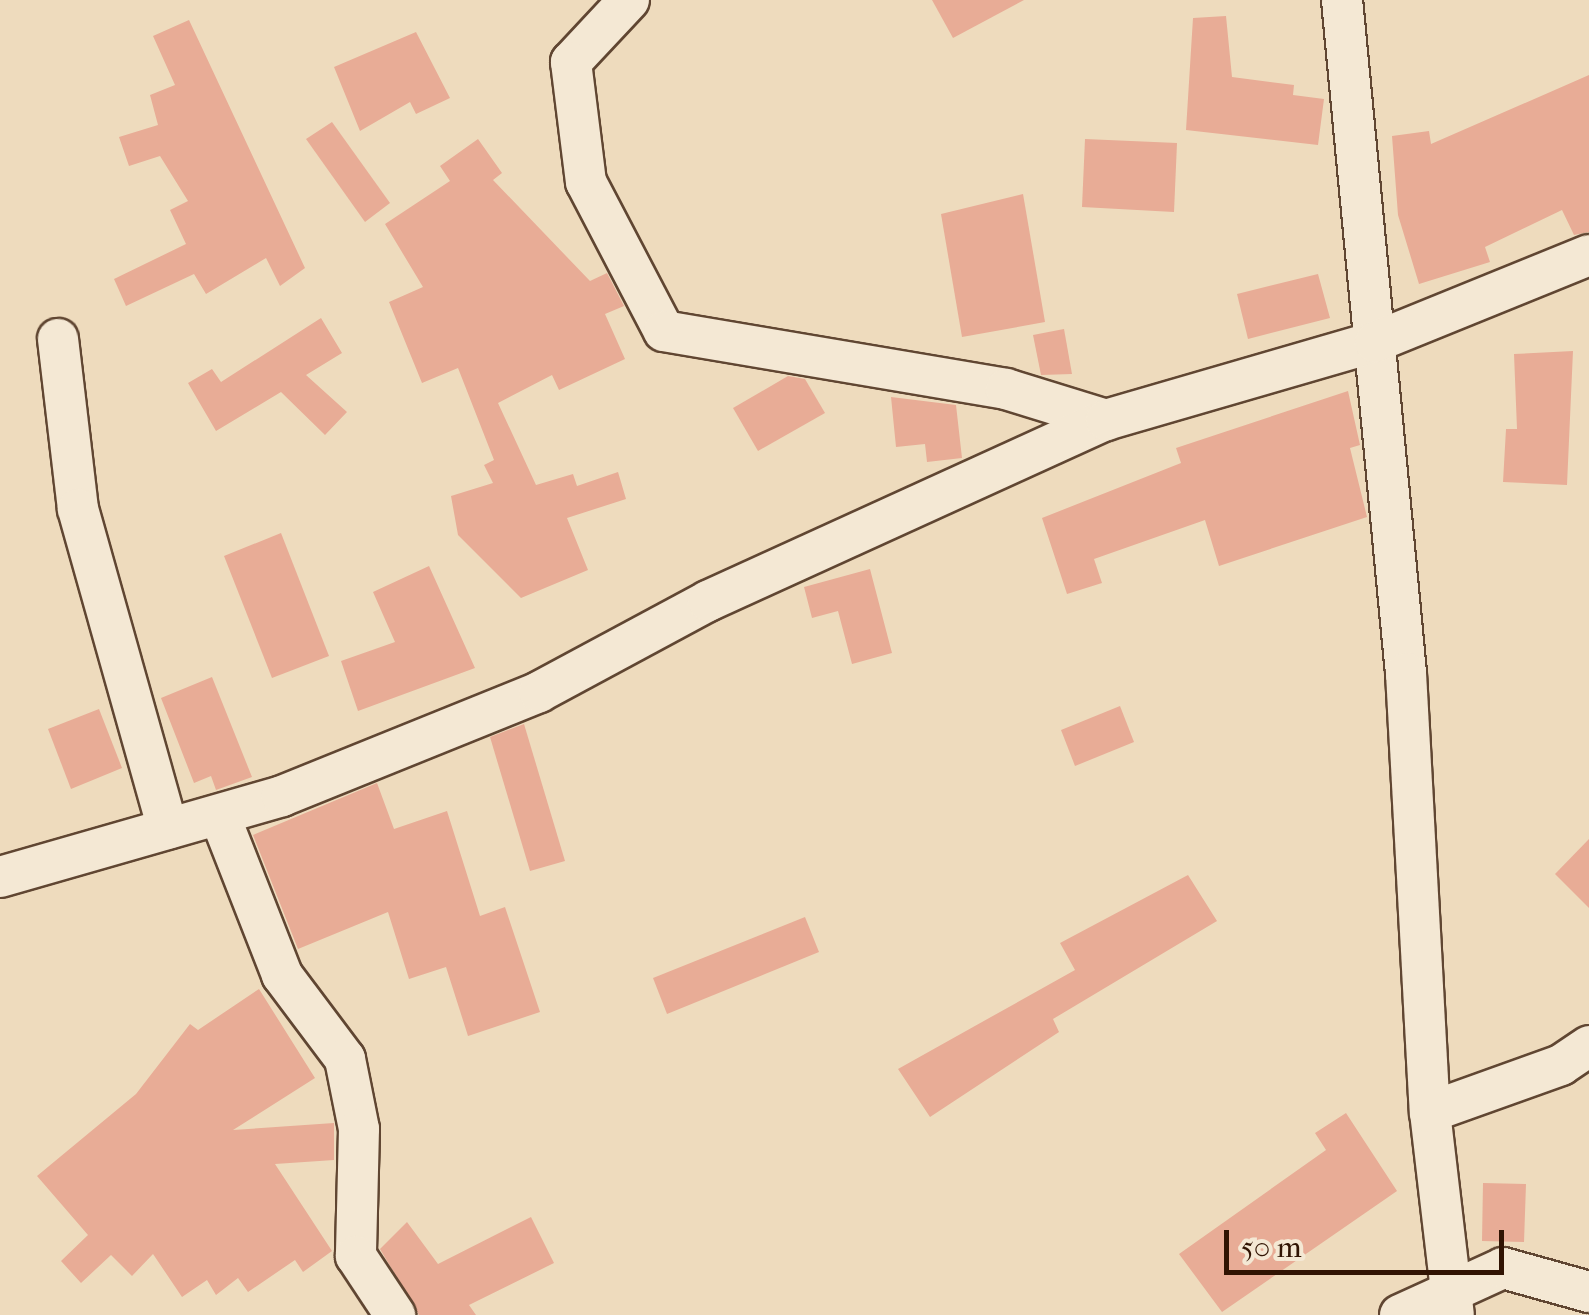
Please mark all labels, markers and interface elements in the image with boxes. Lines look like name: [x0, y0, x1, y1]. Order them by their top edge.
scale bar: [1229, 1210, 1509, 1272]
text: 50 m: [1241, 1230, 1302, 1265]

